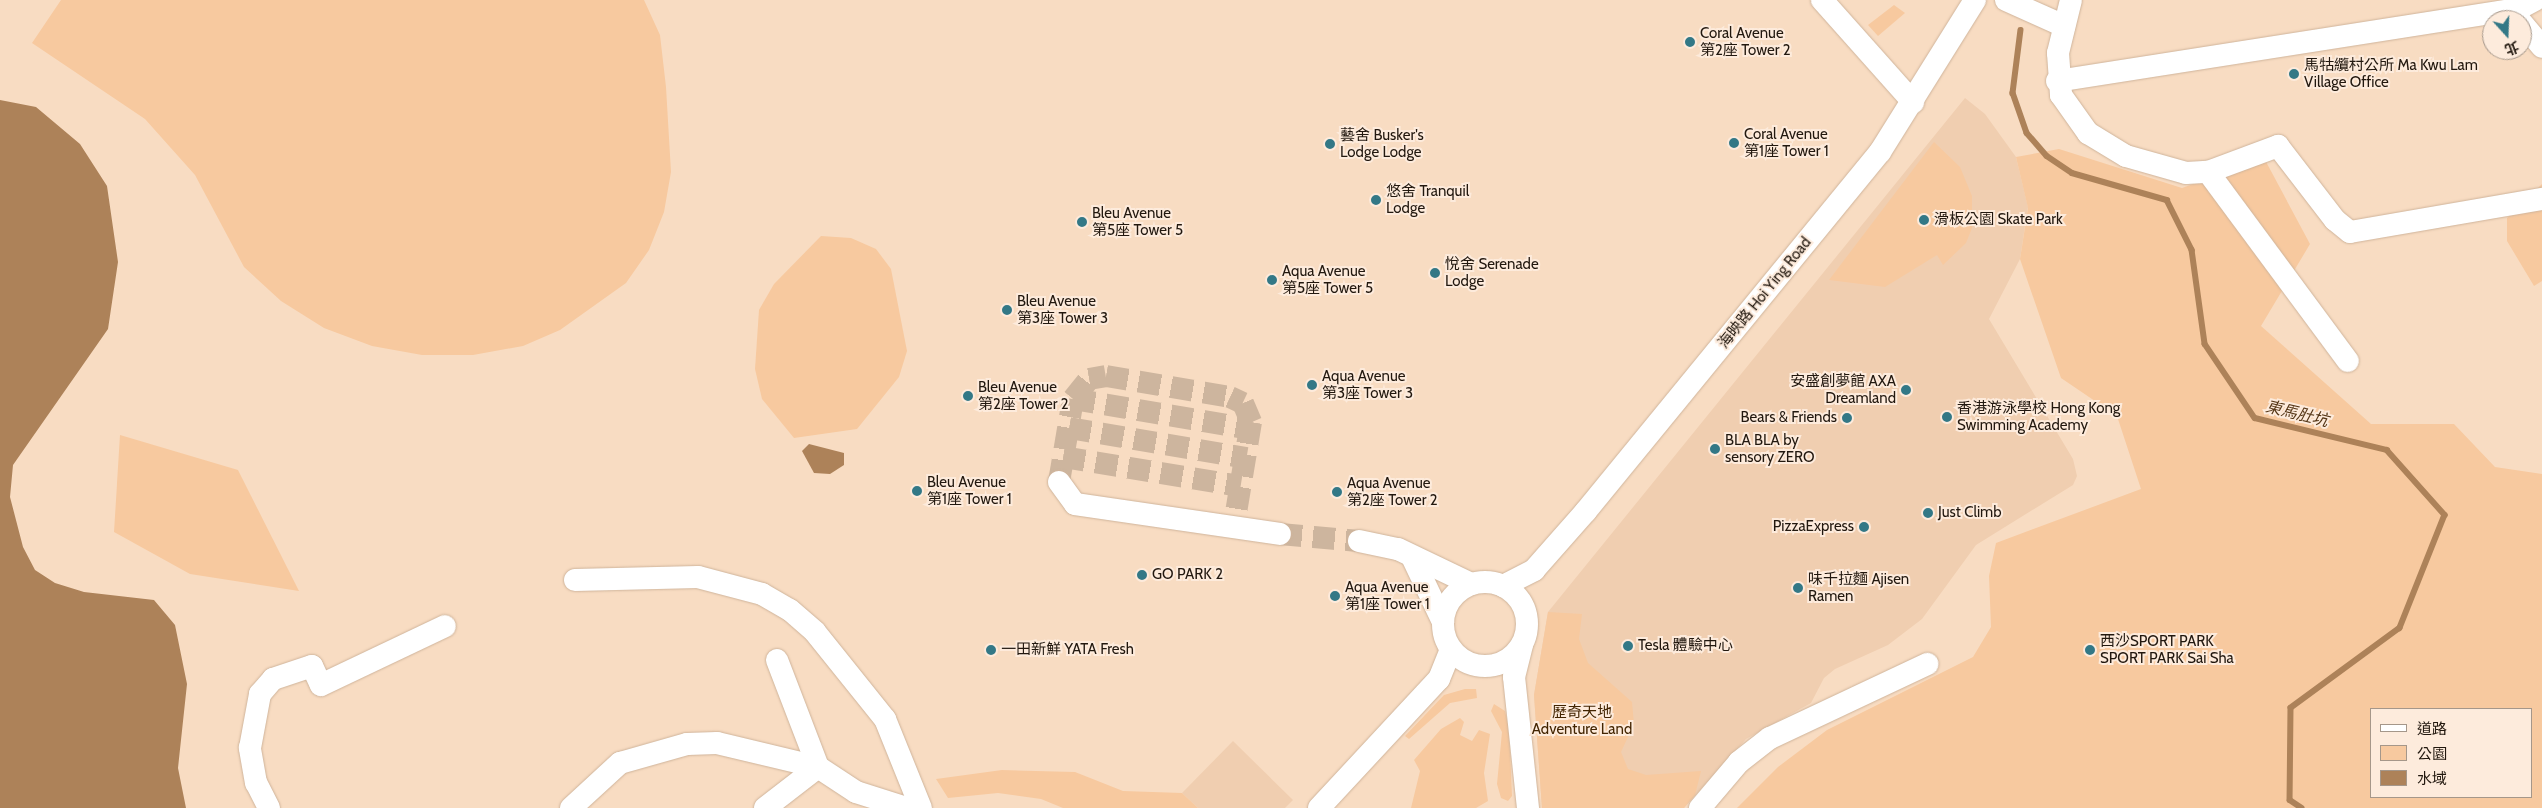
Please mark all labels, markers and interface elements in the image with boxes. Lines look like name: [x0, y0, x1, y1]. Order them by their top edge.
north arrow: [2482, 10, 2532, 60]
place label: Coral Avenue 第2座 Tower 2: [1700, 24, 1791, 59]
marker: Coral Avenue 第2座 Tower 2: [1684, 36, 1696, 48]
text: 北: [2502, 37, 2521, 59]
place label: 馬牯纜村公所 Ma Kwu Lam Village Office: [2304, 56, 2478, 91]
marker: 馬牯纜村公所 Ma Kwu Lam Village Office: [2288, 68, 2300, 80]
place label: Coral Avenue 第1座 Tower 1: [1744, 125, 1829, 160]
place label: 藝舍 Busker's Lodge Lodge: [1340, 126, 1424, 161]
marker: Coral Avenue 第1座 Tower 1: [1728, 137, 1740, 149]
marker: 藝舍 Busker's Lodge Lodge: [1324, 138, 1336, 150]
place label: 悠舍 Tranquil Lodge: [1386, 182, 1469, 217]
marker: 悠舍 Tranquil Lodge: [1370, 194, 1382, 206]
place label: Bleu Avenue 第5座 Tower 5: [1092, 204, 1183, 239]
place label: 滑板公園 Skate Park: [1934, 211, 2063, 229]
marker: 滑板公園 Skate Park: [1918, 214, 1930, 226]
marker: Bleu Avenue 第5座 Tower 5: [1076, 216, 1088, 228]
street label: 海映路 Hoi Ying Road: [1715, 234, 1815, 352]
place label: 悅舍 Serenade Lodge: [1445, 255, 1539, 290]
place label: Aqua Avenue 第5座 Tower 5: [1282, 262, 1373, 297]
marker: 悅舍 Serenade Lodge: [1429, 267, 1441, 279]
marker: Aqua Avenue 第5座 Tower 5: [1266, 274, 1278, 286]
place label: Bleu Avenue 第3座 Tower 3: [1017, 292, 1108, 327]
marker: Bleu Avenue 第3座 Tower 3: [1001, 304, 1013, 316]
place label: Aqua Avenue 第3座 Tower 3: [1322, 367, 1413, 402]
place label: 安盛創夢館 AXA Dreamland: [1790, 372, 1896, 407]
place label: Bleu Avenue 第2座 Tower 2: [978, 378, 1069, 413]
marker: Aqua Avenue 第3座 Tower 3: [1306, 379, 1318, 391]
marker: 安盛創夢館 AXA Dreamland: [1900, 384, 1912, 396]
marker: Bleu Avenue 第2座 Tower 2: [962, 390, 974, 402]
water label: 東馬肚坑: [2264, 397, 2330, 431]
place label: 香港游泳學校 Hong Kong Swimming Academy: [1957, 399, 2120, 434]
place label: Bears & Friends: [1741, 409, 1837, 427]
marker: 香港游泳學校 Hong Kong Swimming Academy: [1941, 411, 1953, 423]
marker: Bears & Friends: [1841, 412, 1853, 424]
place label: BLA BLA by sensory ZERO: [1725, 431, 1815, 466]
marker: BLA BLA by sensory ZERO: [1709, 443, 1721, 455]
place label: Bleu Avenue 第1座 Tower 1: [927, 473, 1012, 508]
place label: Aqua Avenue 第2座 Tower 2: [1347, 474, 1438, 509]
marker: Bleu Avenue 第1座 Tower 1: [911, 485, 923, 497]
marker: Aqua Avenue 第2座 Tower 2: [1331, 486, 1343, 498]
place label: Just Climb: [1938, 504, 2002, 522]
marker: Just Climb: [1922, 507, 1934, 519]
place label: PizzaExpress: [1773, 518, 1854, 536]
marker: PizzaExpress: [1858, 521, 1870, 533]
place label: GO PARK 2: [1152, 566, 1223, 584]
marker: GO PARK 2: [1136, 569, 1148, 581]
place label: 味千拉麵 Ajisen Ramen: [1808, 570, 1909, 605]
place label: Aqua Avenue 第1座 Tower 1: [1345, 578, 1430, 613]
marker: 味千拉麵 Ajisen Ramen: [1792, 582, 1804, 594]
marker: Aqua Avenue 第1座 Tower 1: [1329, 590, 1341, 602]
place label: 西沙SPORT PARK SPORT PARK Sai Sha: [2100, 632, 2234, 667]
place label: Tesla 體驗中心: [1638, 637, 1733, 655]
marker: Tesla 體驗中心: [1622, 640, 1634, 652]
place label: 一田新鮮 YATA Fresh: [1001, 641, 1134, 659]
marker: 一田新鮮 YATA Fresh: [985, 644, 997, 656]
marker: 西沙SPORT PARK SPORT PARK Sai Sha: [2084, 644, 2096, 656]
park label: 歷奇天地 Adventure Land: [1532, 703, 1632, 738]
legend: [2370, 708, 2532, 798]
text: 道路: [2417, 720, 2447, 738]
text: 公園: [2417, 745, 2447, 763]
text: 水域: [2417, 770, 2447, 788]

